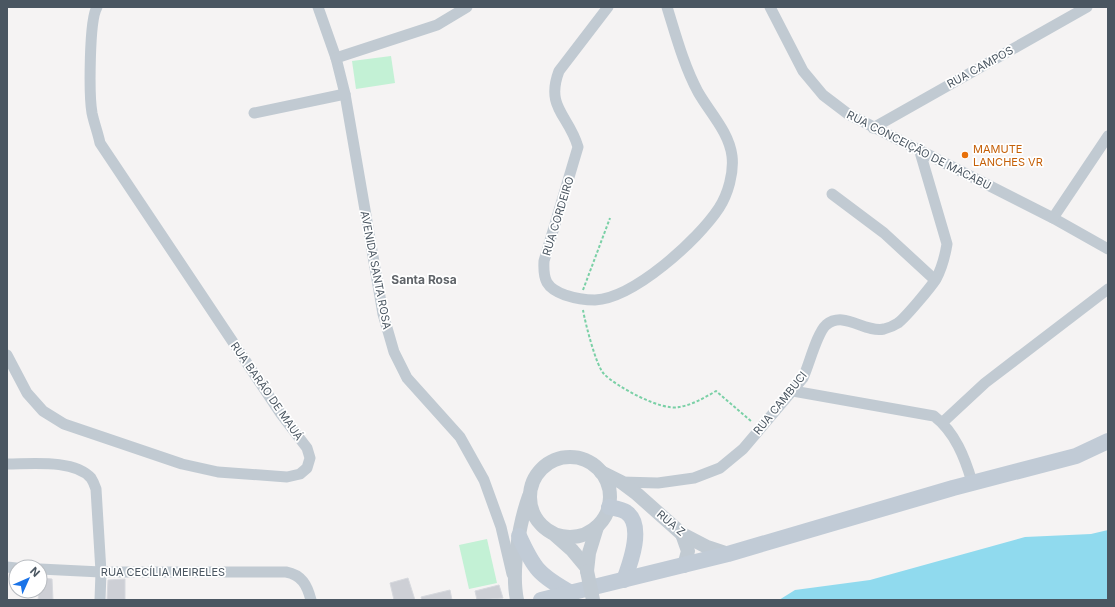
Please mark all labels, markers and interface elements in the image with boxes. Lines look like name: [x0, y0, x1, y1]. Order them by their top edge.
street label: RUA CAMPOS: [944, 43, 1016, 91]
street label: RUA CONCEIÇÃO DE MACABU: [844, 107, 994, 193]
place label: MAMUTE LANCHES VR: [973, 142, 1043, 169]
marker: MAMUTE LANCHES VR: [960, 150, 970, 160]
street label: RUA CORDEIRO: [539, 175, 577, 257]
street label: AVENIDA SANTA ROSA: [358, 210, 394, 331]
district label: Santa Rosa: [391, 272, 457, 287]
street label: RUA BARÃO DE MAUÁ: [228, 339, 306, 443]
street label: RUA CAMBUCI: [750, 368, 810, 438]
street label: RUA Z: [654, 507, 688, 539]
north arrow: [8, 559, 48, 599]
text: N: [27, 564, 43, 580]
street label: RUA CECÍLIA MEIRELES: [101, 565, 225, 579]

